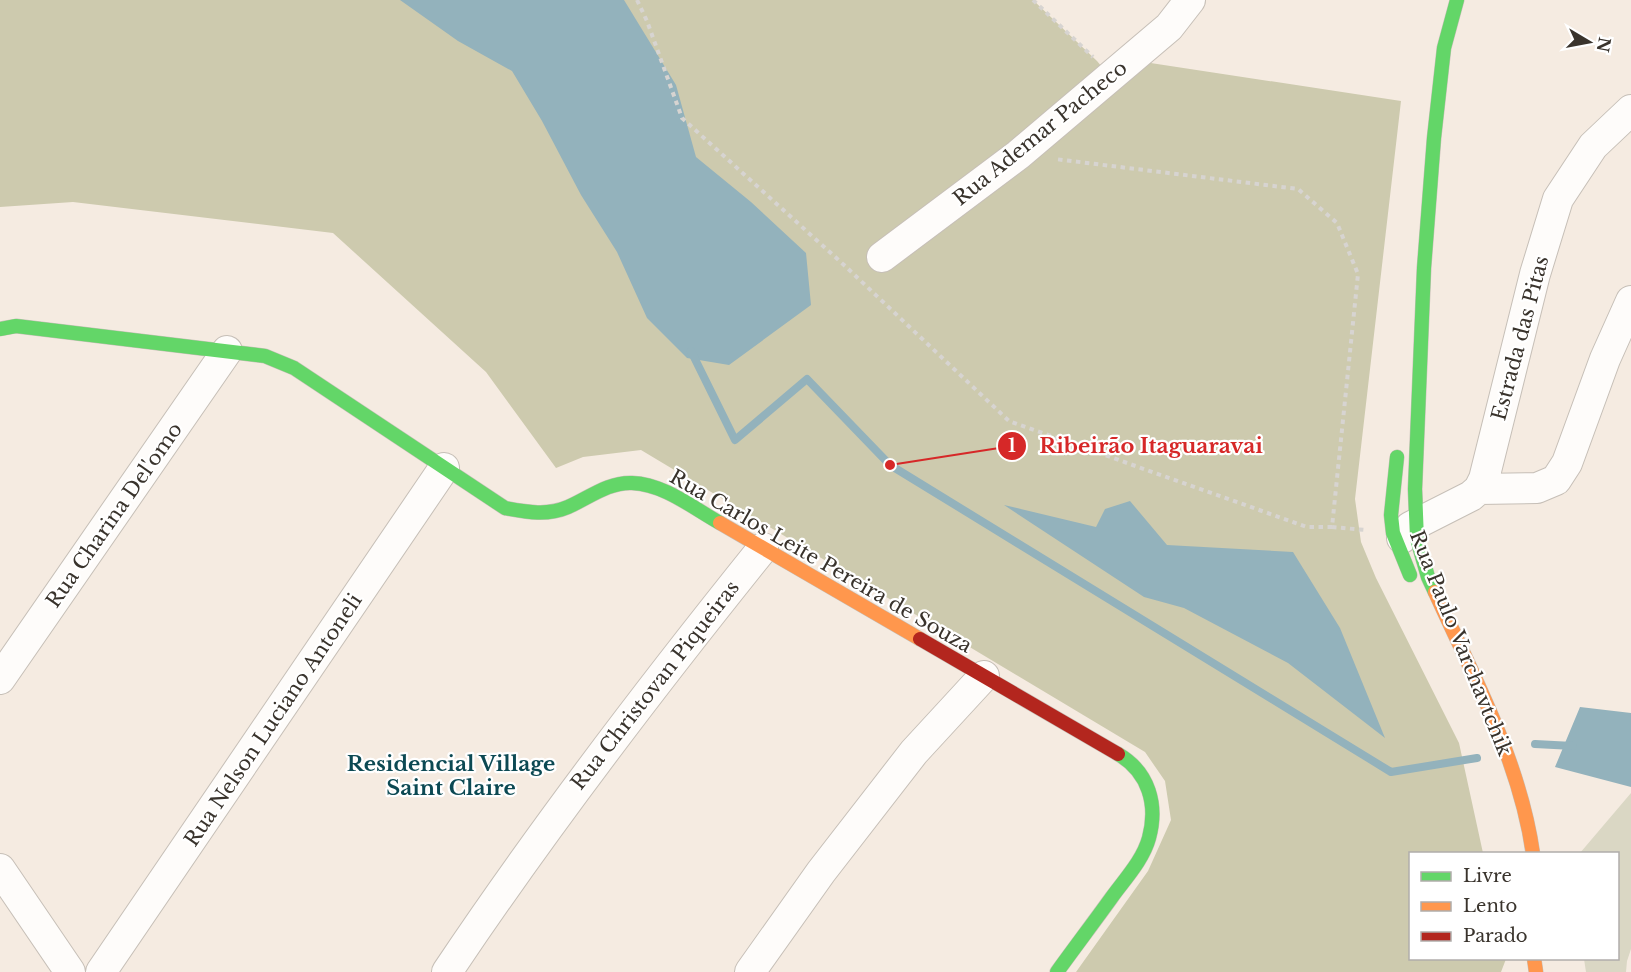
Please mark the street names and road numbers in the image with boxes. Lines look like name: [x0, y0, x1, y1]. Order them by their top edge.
street label: Rua Ademar Pacheco: [948, 55, 1132, 211]
street label: Estrada das Pitas: [1486, 253, 1554, 423]
street label: Rua Charina Del'omo: [41, 418, 187, 612]
street label: Rua Carlos Leite Pereira de Souza: [666, 464, 977, 658]
street label: Rua Paulo Varchavtchik: [1405, 527, 1518, 760]
street label: Rua Christovan Piqueiras: [566, 576, 744, 794]
street label: Rua Nelson Luciano Antoneli: [179, 589, 367, 851]

